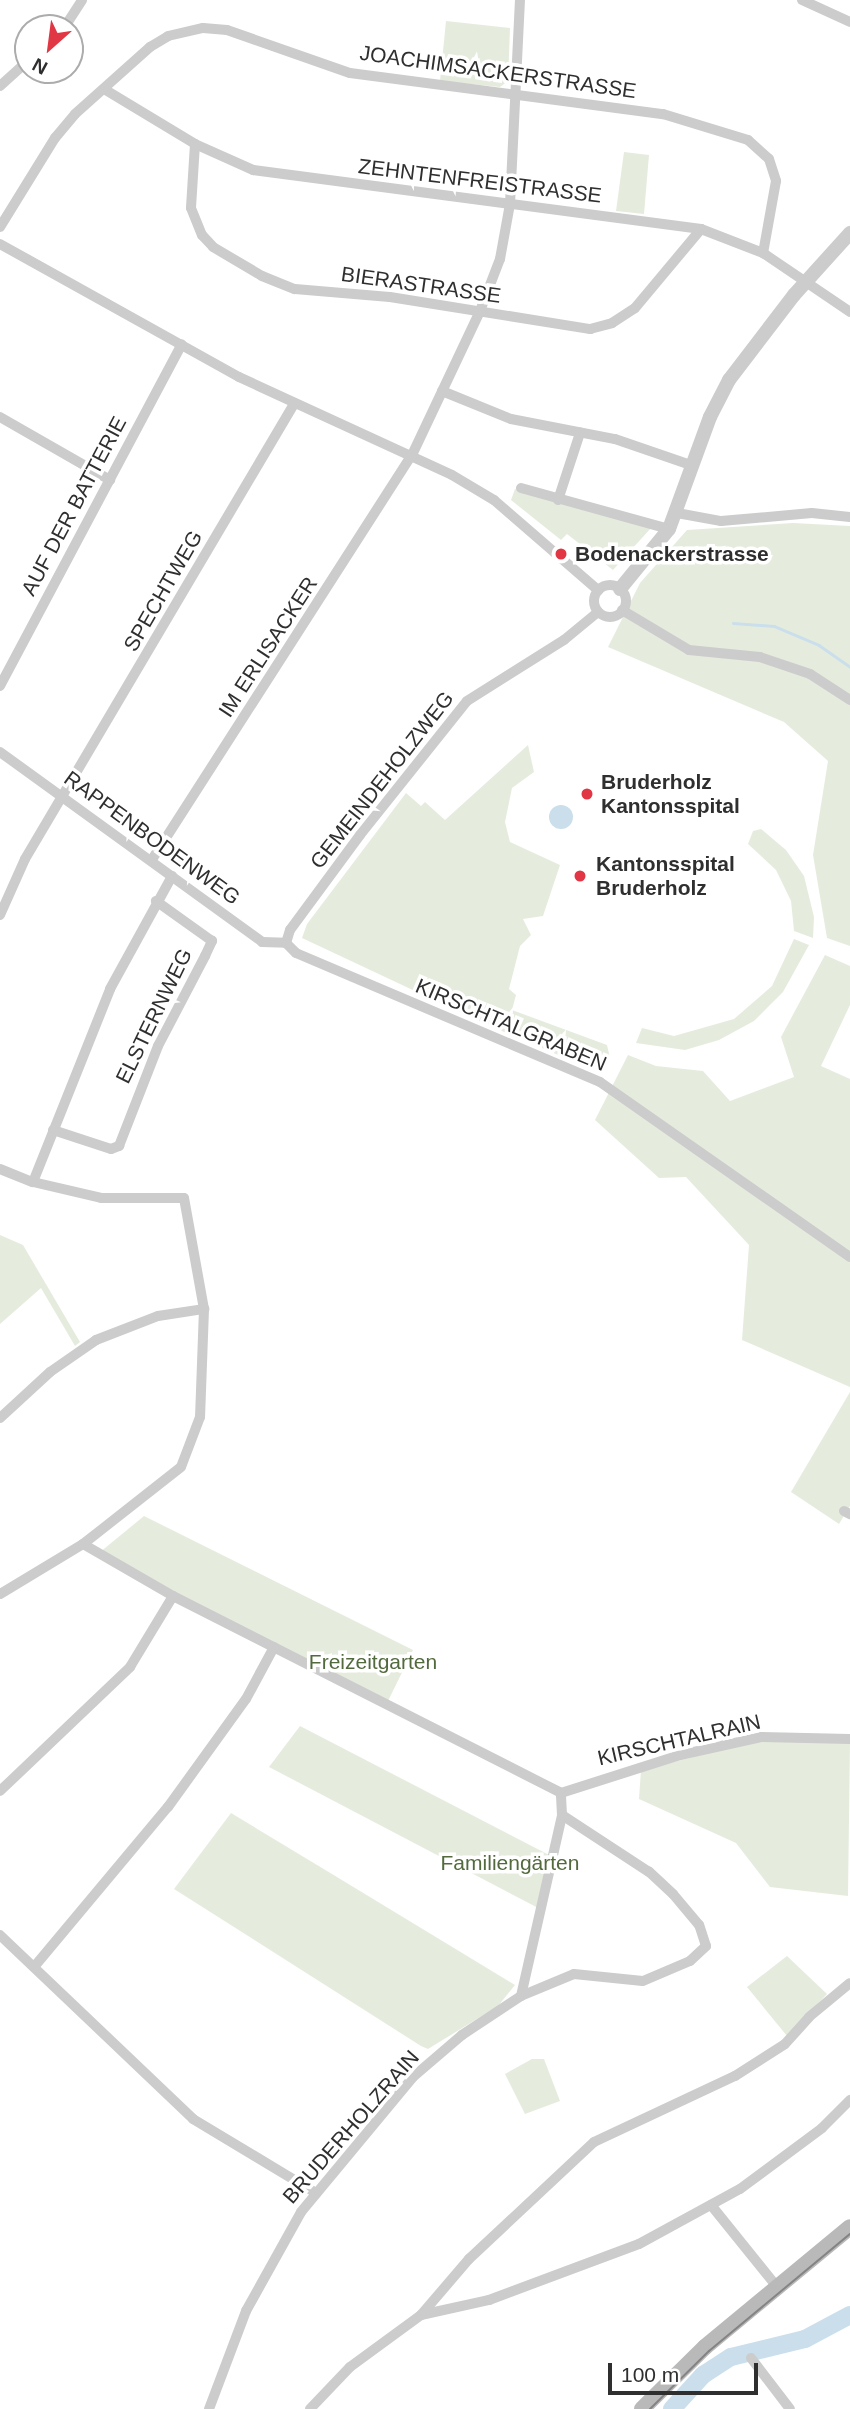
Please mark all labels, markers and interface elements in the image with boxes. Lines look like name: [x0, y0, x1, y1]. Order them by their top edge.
north arrow: [14, 14, 84, 84]
street label: JOACHIMSACKERSTRASSE: [358, 40, 638, 104]
text: N: [29, 54, 51, 79]
street label: ZEHNTENFREISTRASSE: [357, 154, 603, 208]
street label: BIERASTRASSE: [340, 261, 502, 309]
street label: AUF DER BATTERIE: [16, 412, 132, 600]
street label: SPECHTWEG: [118, 526, 208, 656]
place label: Bodenackerstrasse: [575, 541, 769, 567]
marker: Bodenackerstrasse: [553, 546, 569, 562]
street label: IM ERLISACKER: [213, 572, 323, 722]
street label: GEMEINDEHOLZWEG: [305, 686, 459, 874]
street label: RAPPENBODENWEG: [59, 766, 245, 910]
place label: Bruderholz Kantonsspital: [601, 769, 740, 819]
marker: Bruderholz Kantonsspital: [579, 786, 595, 802]
place label: Kantonsspital Bruderholz: [596, 851, 735, 901]
marker: Kantonsspital Bruderholz: [570, 866, 590, 886]
street label: ELSTERNWEG: [110, 944, 198, 1088]
street label: KIRSCHTALGRABEN: [412, 973, 610, 1077]
park label: Freizeitgarten: [309, 1649, 437, 1675]
street label: KIRSCHTALRAIN: [595, 1709, 763, 1771]
park label: Familiengärten: [441, 1850, 579, 1876]
street label: BRUDERHOLZRAIN: [278, 2045, 424, 2209]
scale bar: [612, 2350, 762, 2394]
text: 100 m: [621, 2363, 679, 2386]

